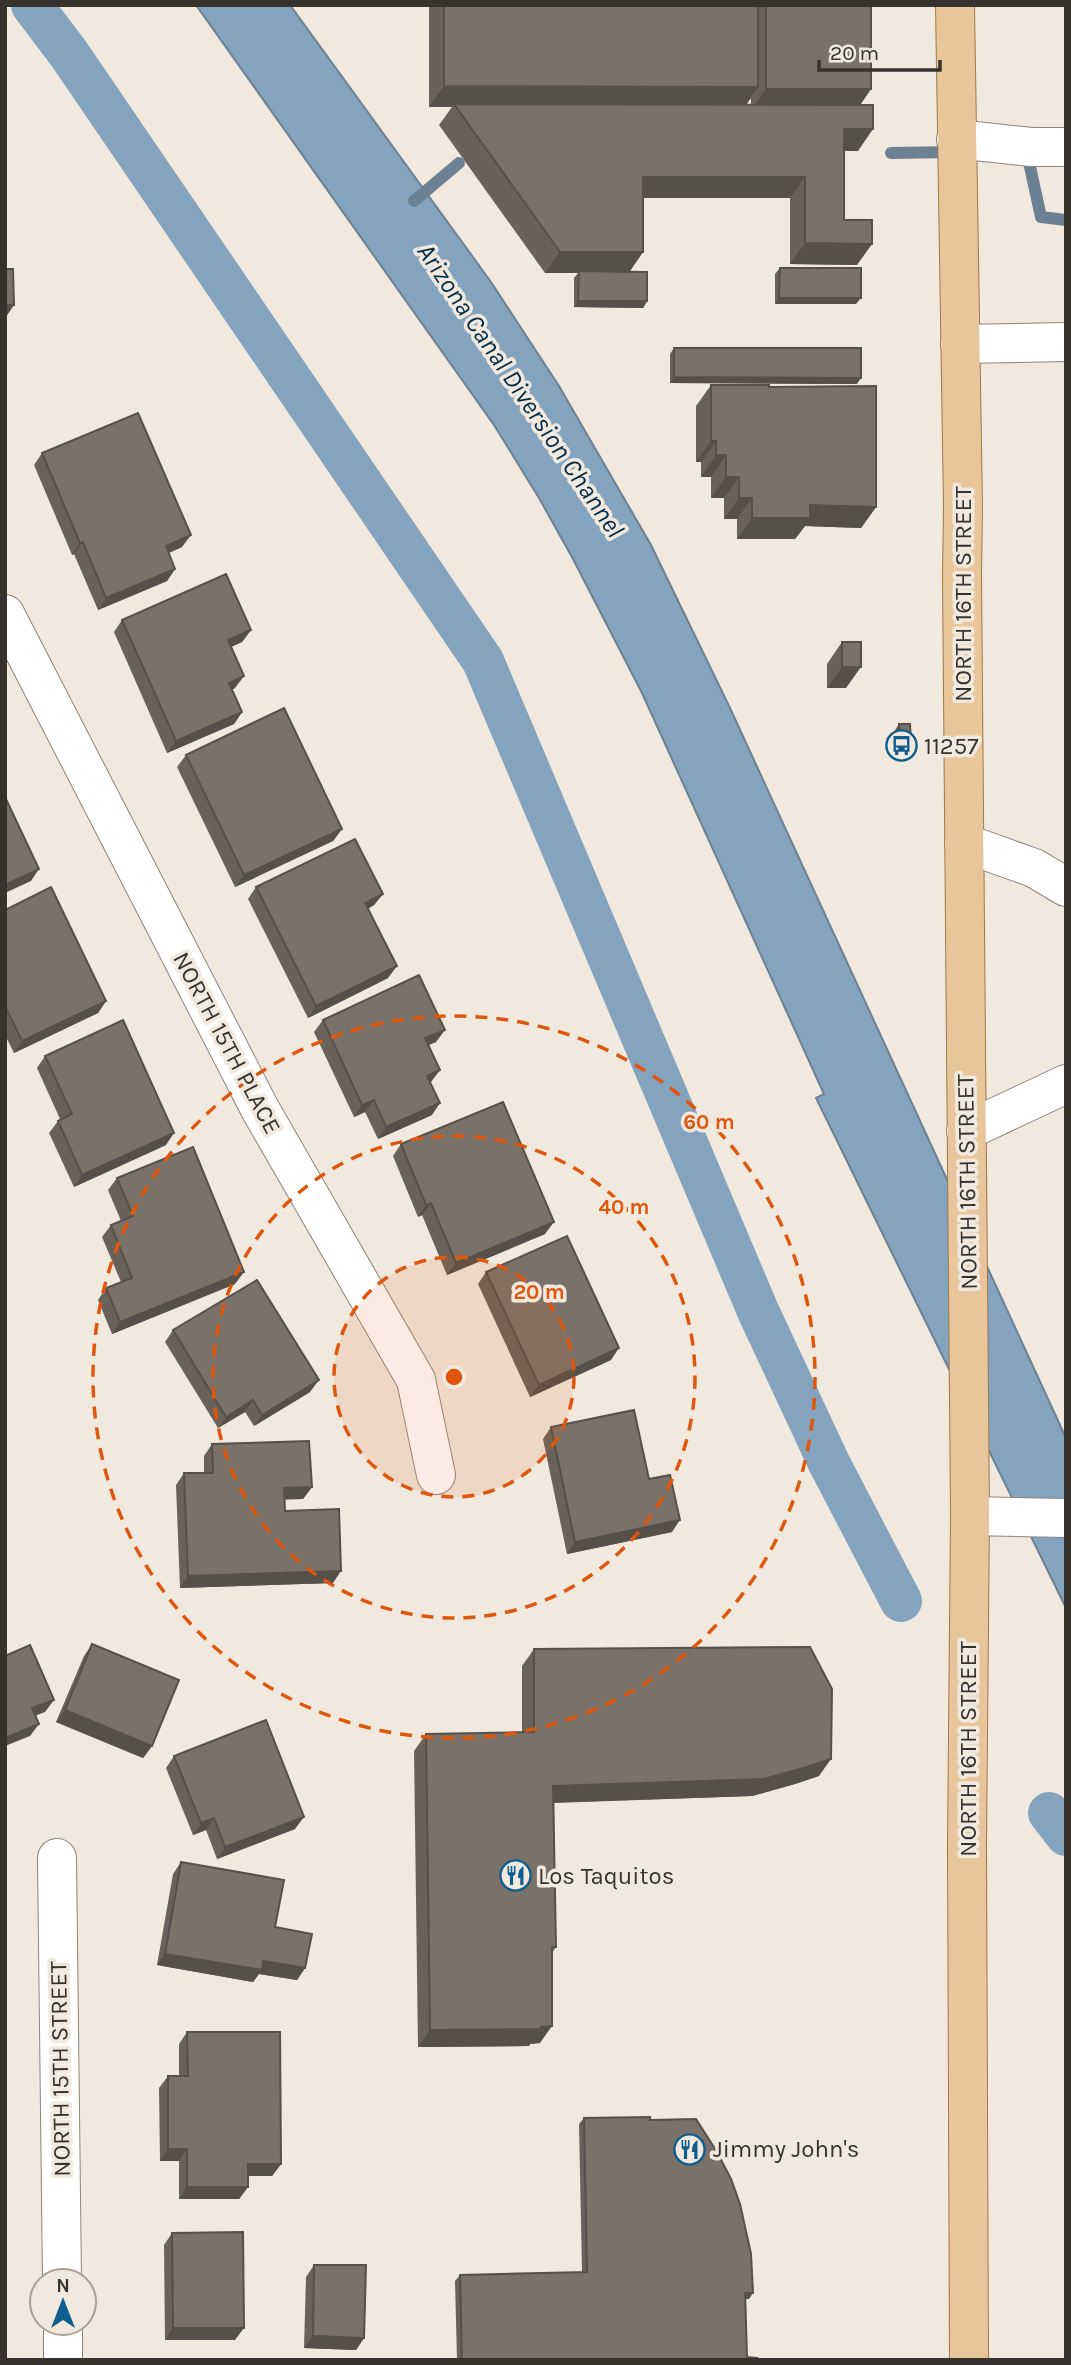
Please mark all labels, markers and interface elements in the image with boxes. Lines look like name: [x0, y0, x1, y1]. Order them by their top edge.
scale bar: [819, 28, 940, 72]
text: 20 m: [830, 41, 879, 65]
water label: Arizona Canal Diversion Channel: [410, 237, 631, 543]
street label: NORTH 16TH STREET: [949, 486, 977, 702]
bus stop icon: 11257: [884, 729, 918, 763]
place label: 11257: [924, 732, 979, 760]
street label: NORTH 15TH PLACE: [167, 947, 287, 1139]
street label: NORTH 16TH STREET: [951, 1074, 983, 1290]
text: 60 m: [683, 1110, 735, 1134]
text: 40 m: [598, 1195, 650, 1219]
text: 20 m: [513, 1280, 565, 1304]
centre of rings: [442, 1365, 466, 1389]
street label: NORTH 16TH STREET: [954, 1641, 982, 1857]
restaurant icon: Los Taquitos: [498, 1859, 532, 1893]
place label: Los Taquitos: [538, 1862, 674, 1890]
street label: NORTH 15TH STREET: [44, 1961, 76, 2177]
restaurant icon: Jimmy John's: [673, 2132, 707, 2166]
place label: Jimmy John's: [713, 2135, 859, 2163]
north arrow: [28, 2267, 98, 2337]
text: N: [56, 2275, 70, 2297]

